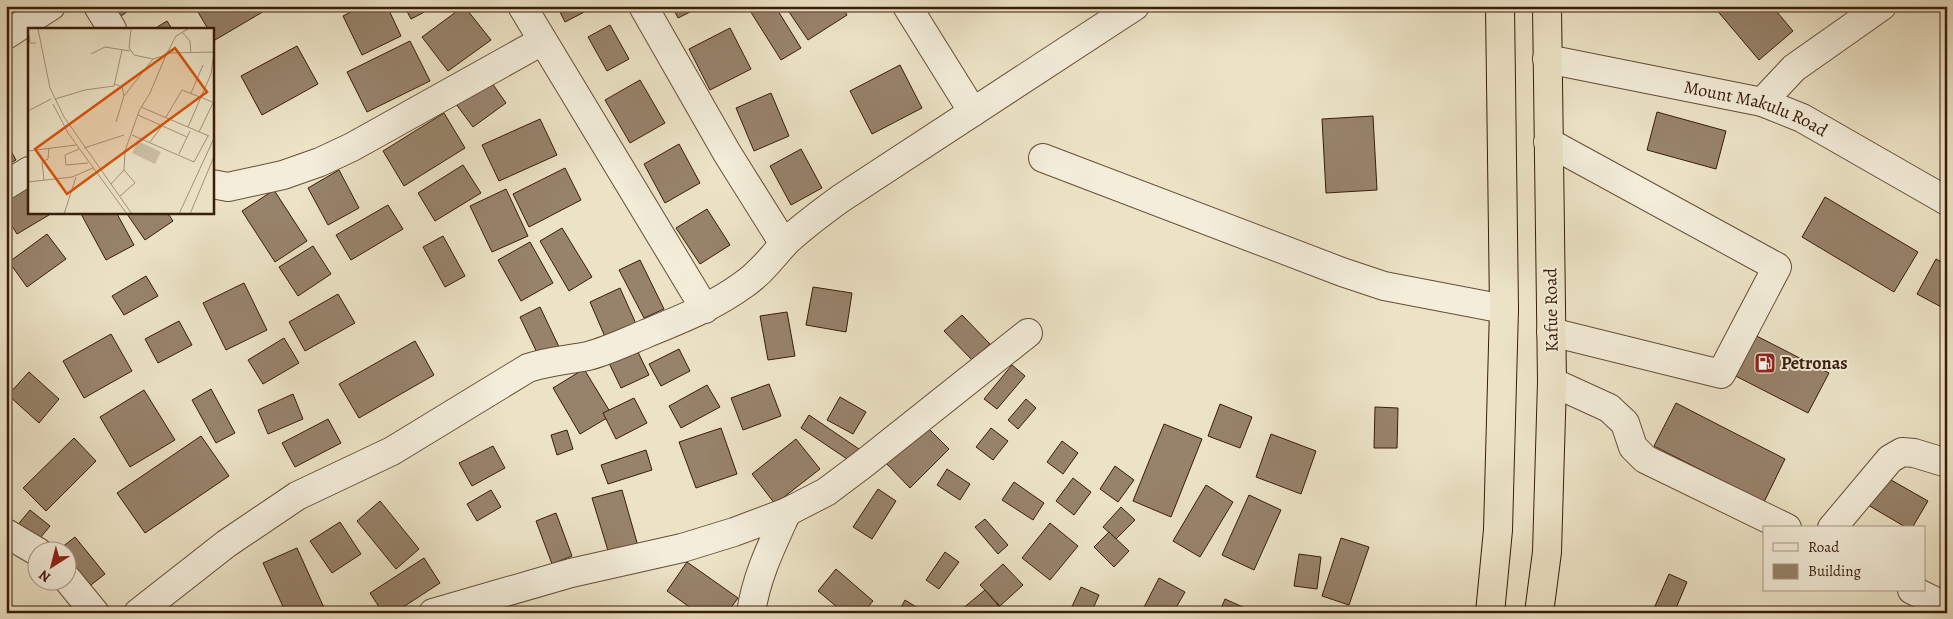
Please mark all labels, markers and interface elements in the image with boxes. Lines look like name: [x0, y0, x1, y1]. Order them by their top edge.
inset map: [28, 28, 214, 214]
street label: Mount Makulu Road: [1682, 75, 1832, 142]
street label: Kafue Road: [1538, 267, 1564, 352]
fuel station icon: Petronas: [1753, 351, 1777, 375]
place label: Petronas: [1781, 351, 1848, 375]
legend: [1763, 526, 1926, 592]
text: Road: [1808, 537, 1840, 557]
north arrow: [28, 542, 78, 592]
text: Building: [1808, 561, 1861, 581]
text: N: [35, 565, 54, 587]

